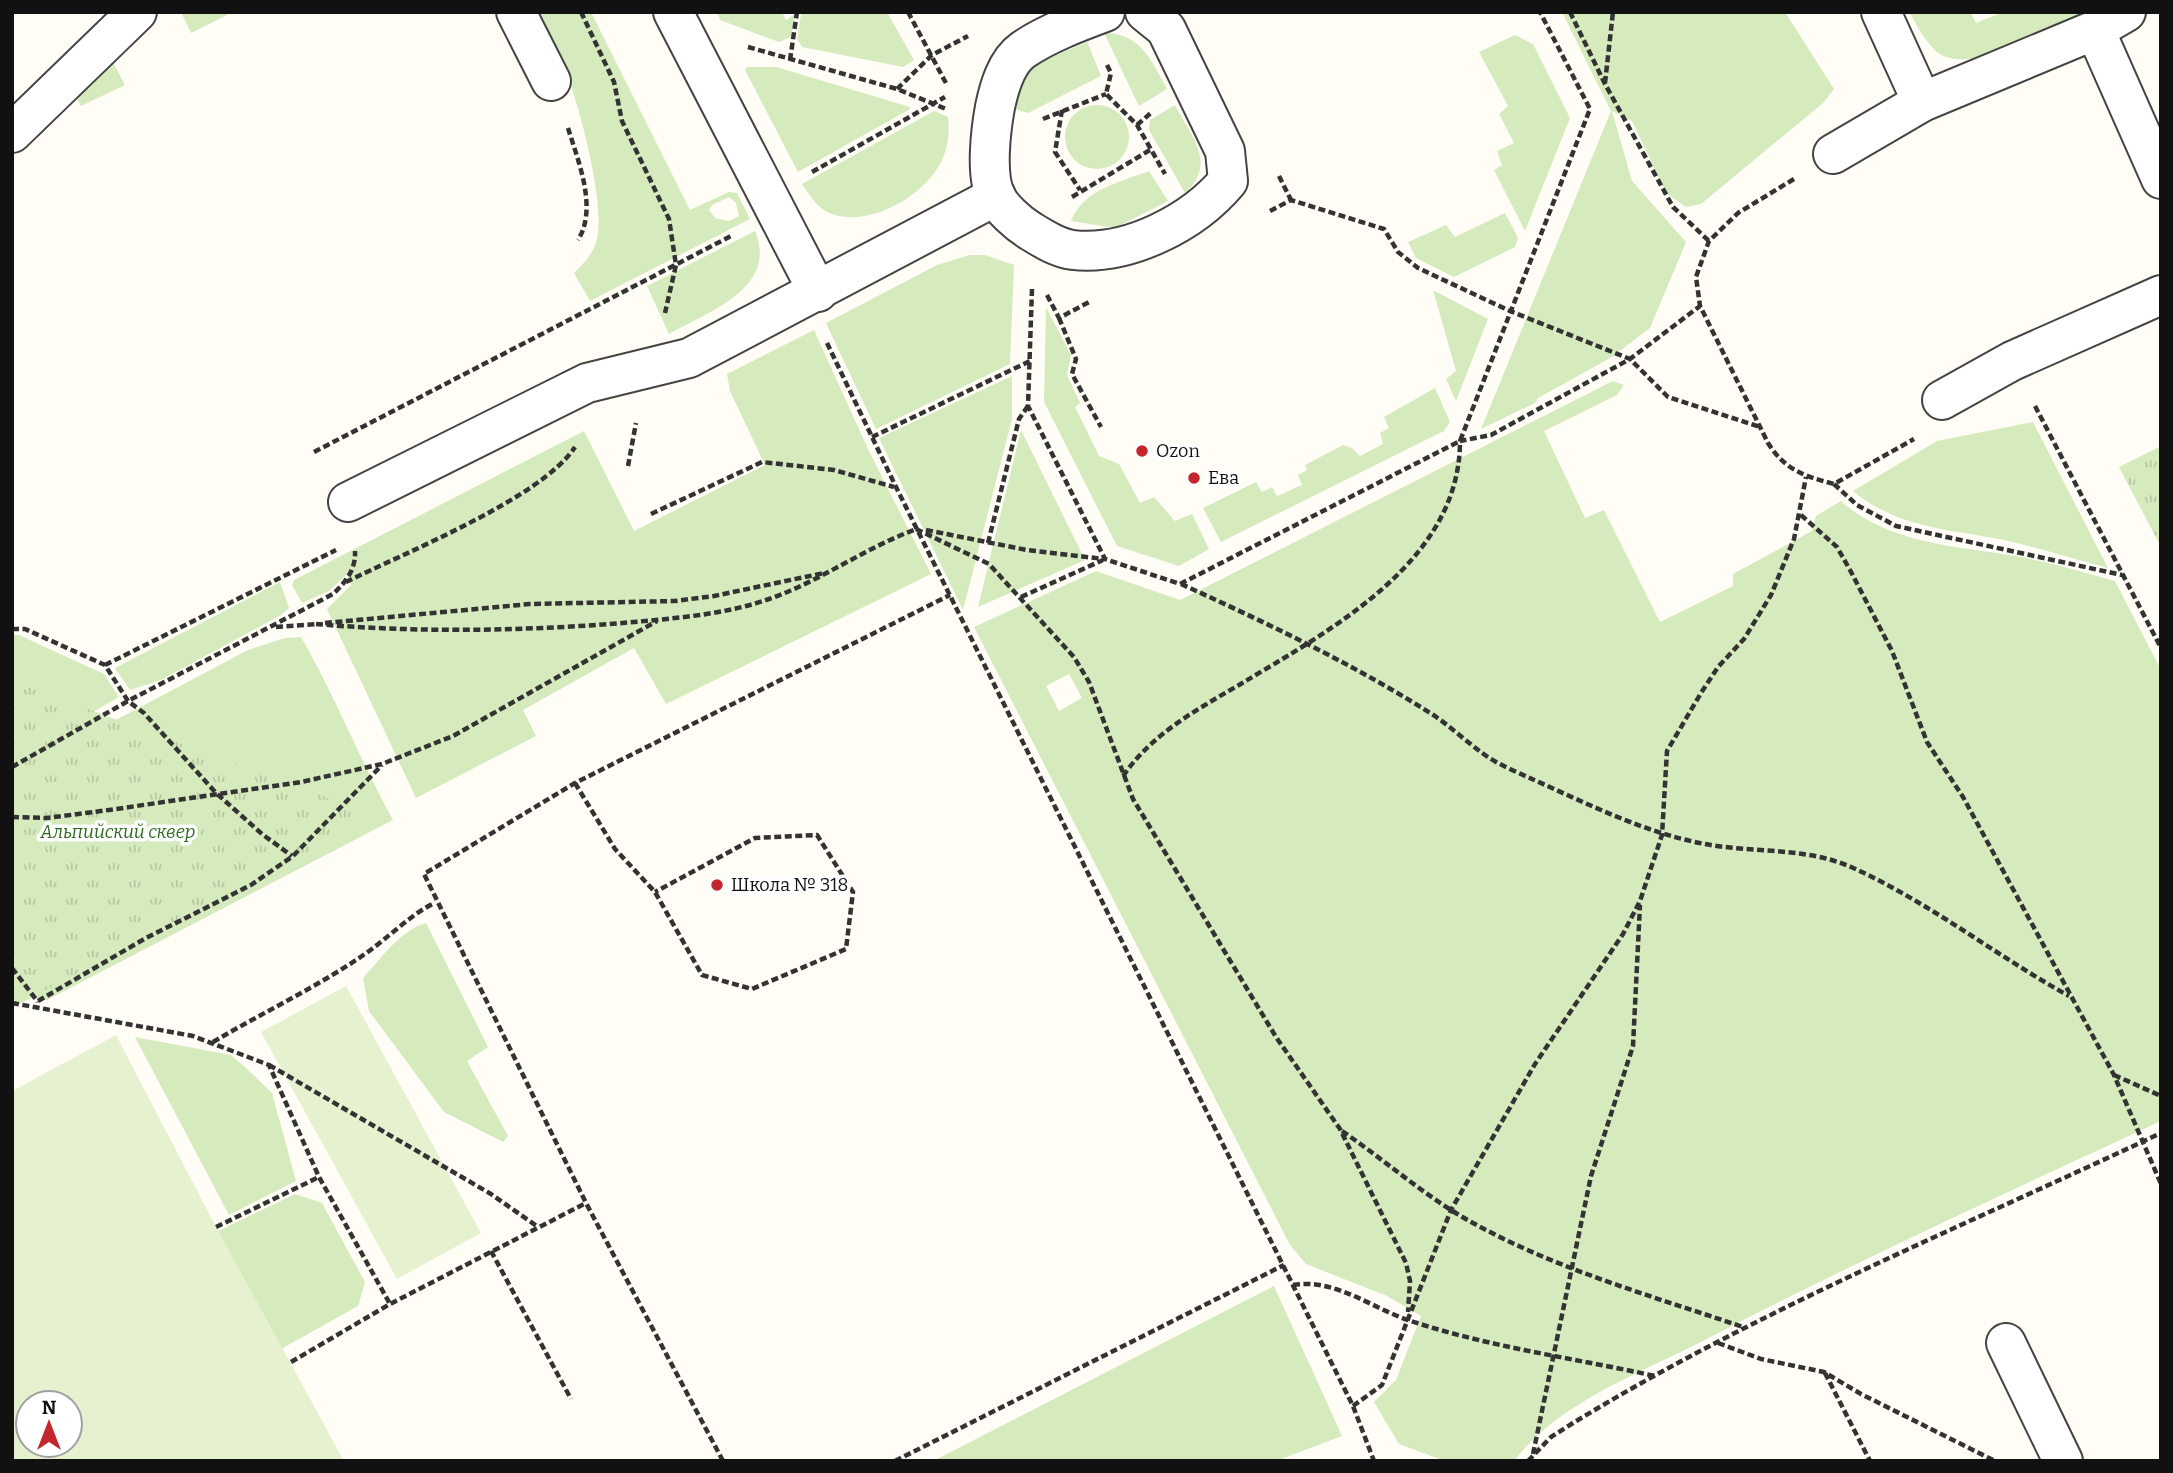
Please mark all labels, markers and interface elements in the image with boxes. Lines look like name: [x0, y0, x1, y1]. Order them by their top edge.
place label: Ozon: [1156, 440, 1200, 462]
marker: Ozon: [1134, 443, 1150, 459]
place label: Ева: [1208, 467, 1239, 489]
marker: Ева: [1186, 470, 1202, 486]
park label: Альпийский сквер: [40, 821, 195, 843]
place label: Школа № 318: [731, 874, 848, 896]
marker: Школа № 318: [709, 877, 725, 893]
north arrow: [14, 1389, 84, 1459]
text: N: [42, 1396, 57, 1419]

